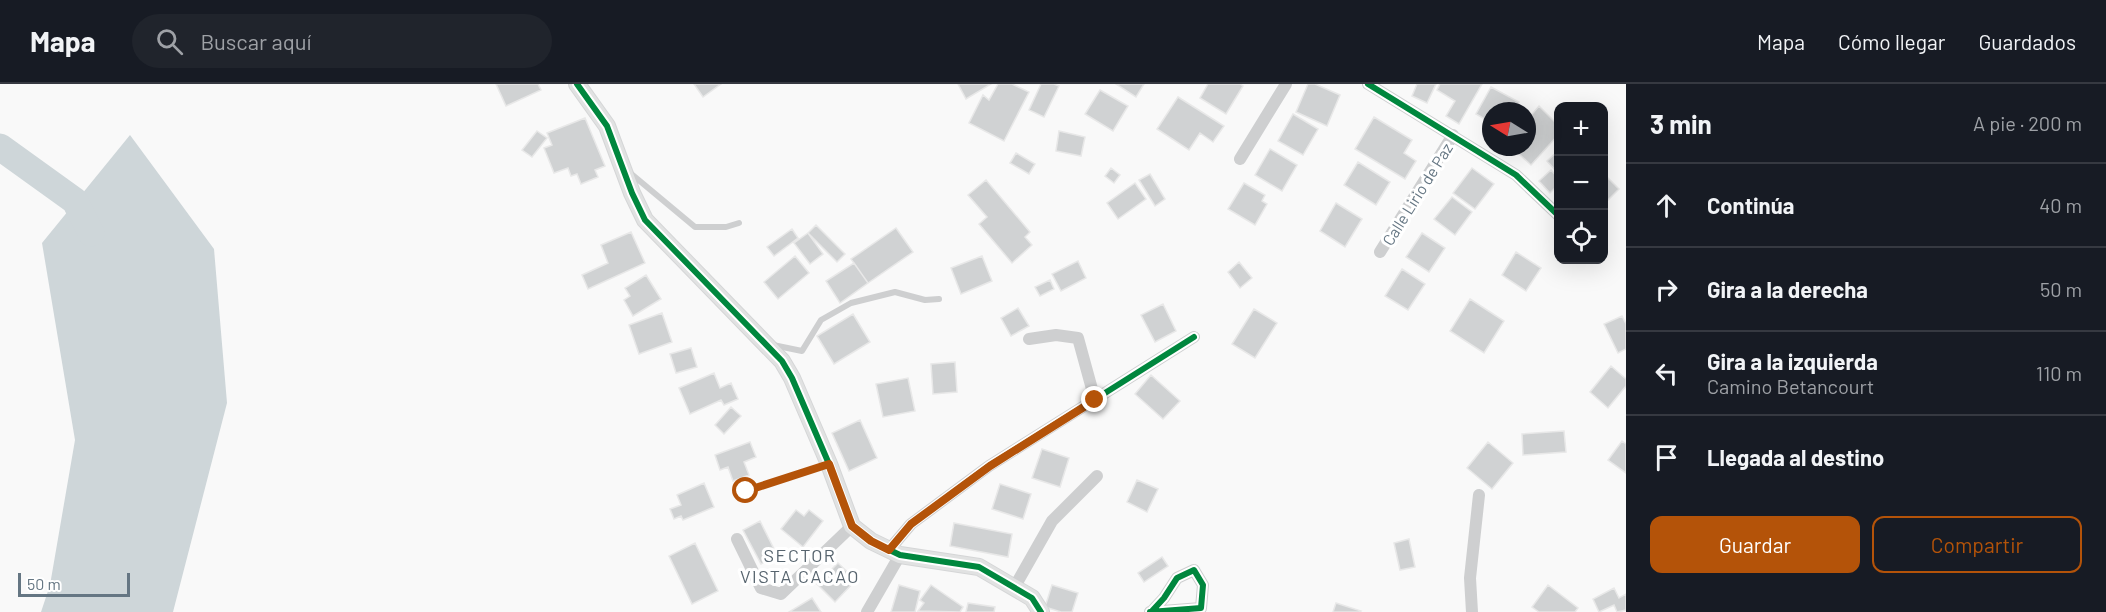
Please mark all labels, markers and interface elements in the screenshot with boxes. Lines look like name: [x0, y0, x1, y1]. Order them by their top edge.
search box: [132, 14, 552, 68]
text: Mapa: [30, 24, 96, 58]
icon: search: [153, 25, 186, 58]
text: Buscar aquí: [201, 28, 311, 54]
text: Mapa: [1757, 29, 1805, 54]
text: Cómo llegar: [1838, 29, 1945, 54]
text: Guardados: [1978, 29, 2076, 54]
north arrow: [1482, 102, 1536, 156]
map controls: [1554, 102, 1608, 264]
button: +: [1554, 102, 1608, 156]
text: 3 min: [1650, 108, 1712, 139]
text: A pie · 200 m: [1973, 111, 2082, 135]
street label: Calle Lirio de Paz: [1378, 139, 1456, 249]
button: −: [1554, 156, 1608, 210]
icon: ahead: [1650, 189, 1683, 222]
text: Continúa: [1707, 192, 1794, 218]
text: 40 m: [2039, 193, 2082, 217]
button: locate: [1554, 210, 1608, 264]
icon: right: [1650, 273, 1683, 306]
text: Gira a la derecha: [1707, 276, 1868, 302]
text: 50 m: [2040, 277, 2082, 301]
text: Gira a la izquierda: [1707, 348, 1878, 374]
icon: left: [1650, 357, 1683, 390]
text: 110 m: [2036, 361, 2082, 385]
text: Camino Betancourt: [1707, 374, 1874, 398]
route end: [1081, 386, 1107, 412]
icon: arrive: [1650, 441, 1683, 474]
text: Llegada al destino: [1707, 444, 1884, 470]
route start: [732, 477, 758, 503]
button: Guardar: [1650, 516, 1860, 573]
button: Compartir: [1872, 516, 2082, 573]
district label: SECTOR VISTA CACAO: [740, 544, 860, 587]
scale bar: [18, 570, 130, 598]
text: 50 m: [27, 574, 61, 593]

